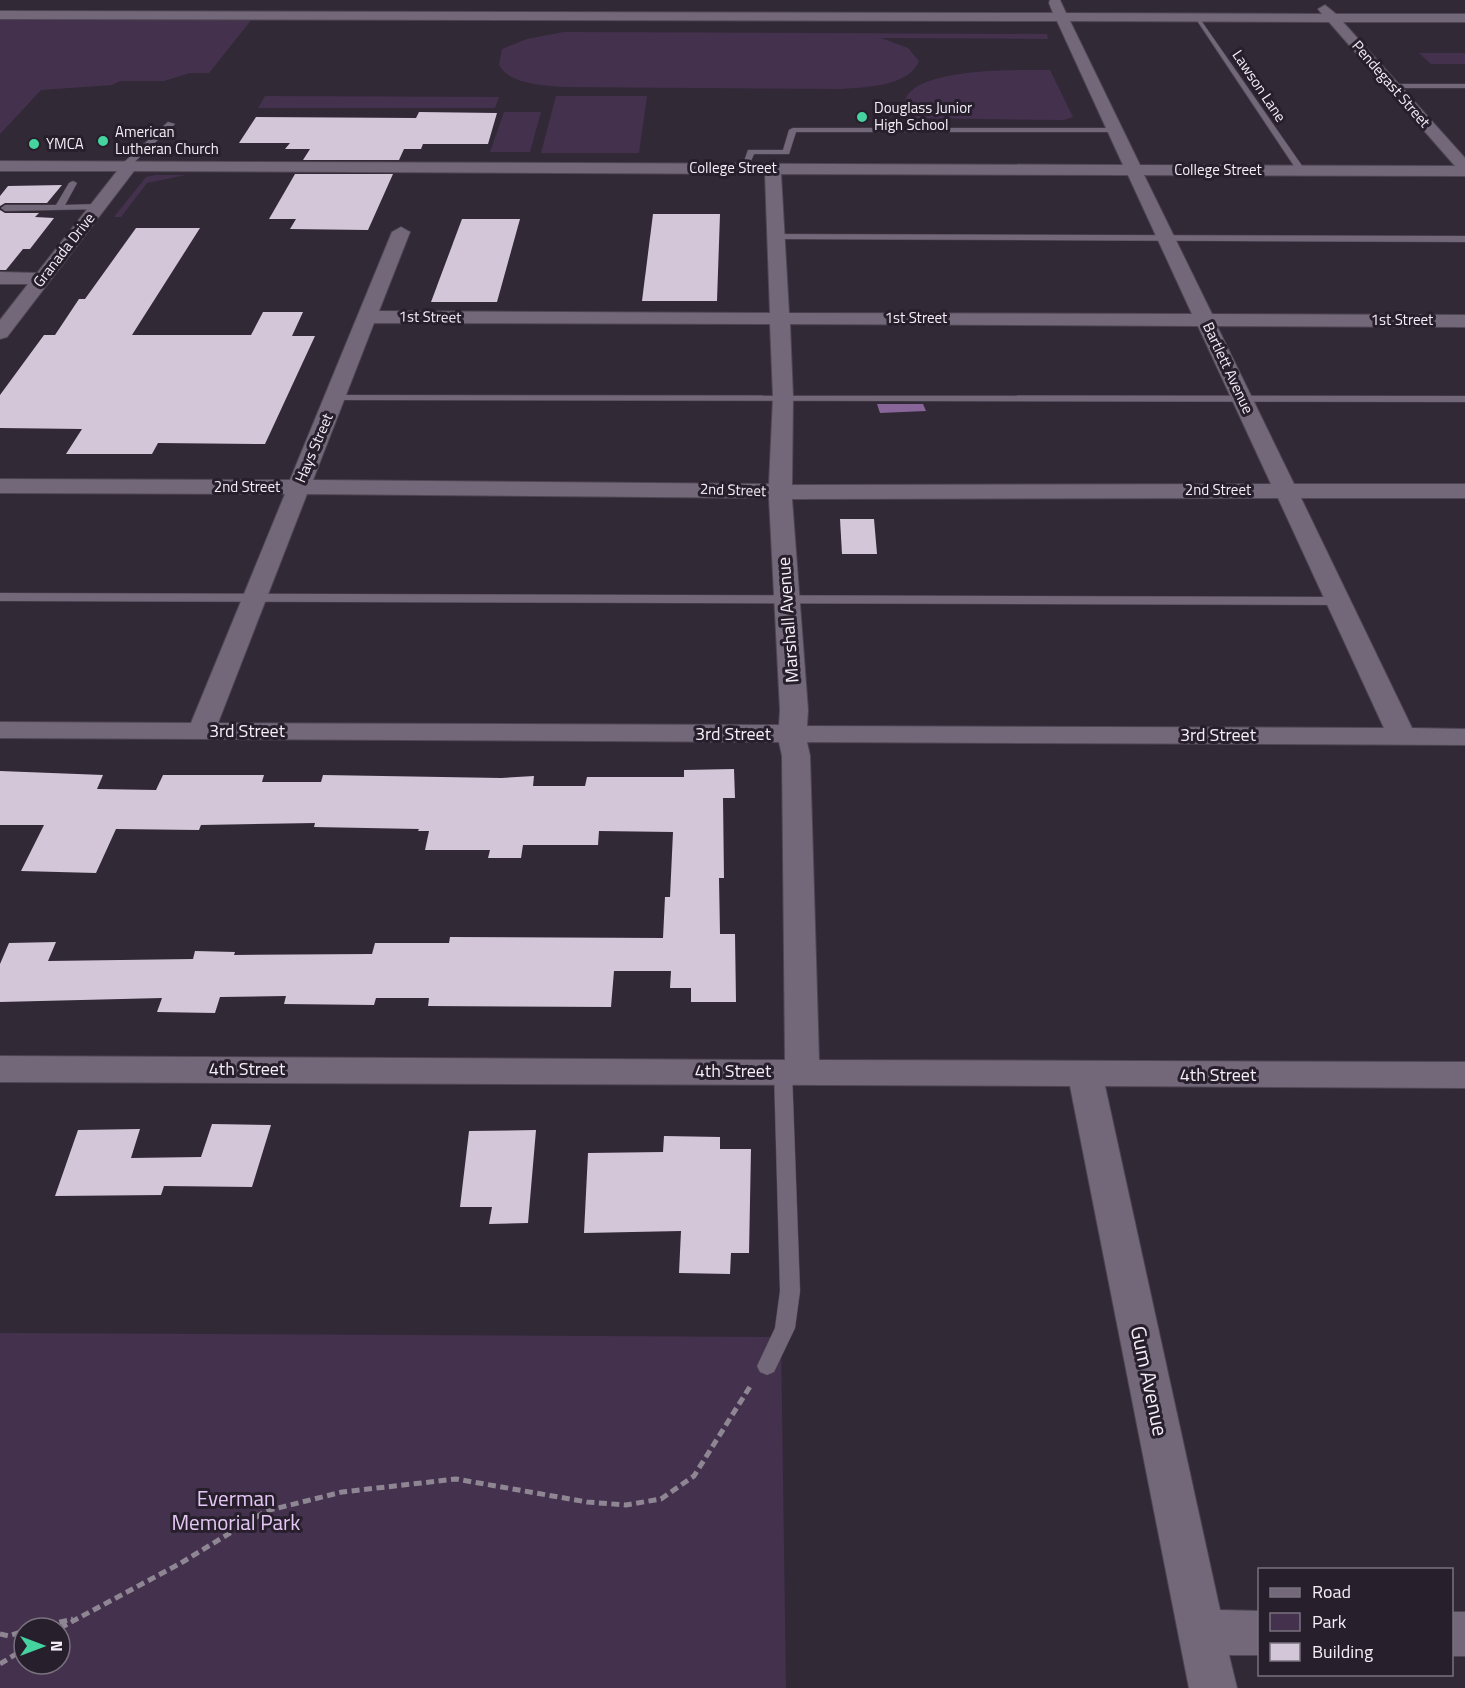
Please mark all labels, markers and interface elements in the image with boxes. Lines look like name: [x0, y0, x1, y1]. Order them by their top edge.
street label: Pendegast Street: [1347, 35, 1436, 133]
street label: Lawson Lane: [1227, 45, 1292, 126]
place label: Douglass Junior High School: [874, 96, 972, 136]
marker: Douglass Junior High School: [855, 110, 869, 124]
place label: American Lutheran Church: [115, 120, 219, 160]
place label: YMCA: [46, 132, 84, 155]
marker: American Lutheran Church: [96, 134, 110, 148]
marker: YMCA: [27, 137, 41, 151]
street label: College Street: [689, 156, 778, 179]
street label: College Street: [1174, 158, 1263, 181]
street label: Granada Drive: [27, 208, 100, 292]
street label: 1st Street: [399, 304, 462, 329]
street label: 1st Street: [885, 306, 948, 329]
street label: 1st Street: [1371, 308, 1434, 331]
street label: Bartlett Avenue: [1197, 318, 1260, 417]
street label: Hays Street: [289, 409, 339, 486]
street label: 2nd Street: [214, 475, 281, 498]
street label: 2nd Street: [699, 477, 767, 502]
street label: 2nd Street: [1185, 478, 1252, 501]
street label: Marshall Avenue: [770, 556, 805, 684]
street label: 3rd Street: [209, 717, 286, 744]
street label: 3rd Street: [695, 720, 772, 747]
street label: 3rd Street: [1180, 721, 1257, 748]
street label: 4th Street: [209, 1055, 286, 1082]
street label: 4th Street: [695, 1057, 772, 1084]
street label: 4th Street: [1180, 1061, 1257, 1088]
street label: Gum Avenue: [1123, 1323, 1177, 1439]
park label: Everman Memorial Park: [172, 1482, 300, 1538]
legend: [1258, 1568, 1453, 1676]
text: Road: [1312, 1578, 1351, 1605]
text: Park: [1312, 1608, 1347, 1635]
north arrow: [12, 1616, 72, 1676]
text: Building: [1312, 1638, 1373, 1665]
text: N: [45, 1640, 69, 1652]

